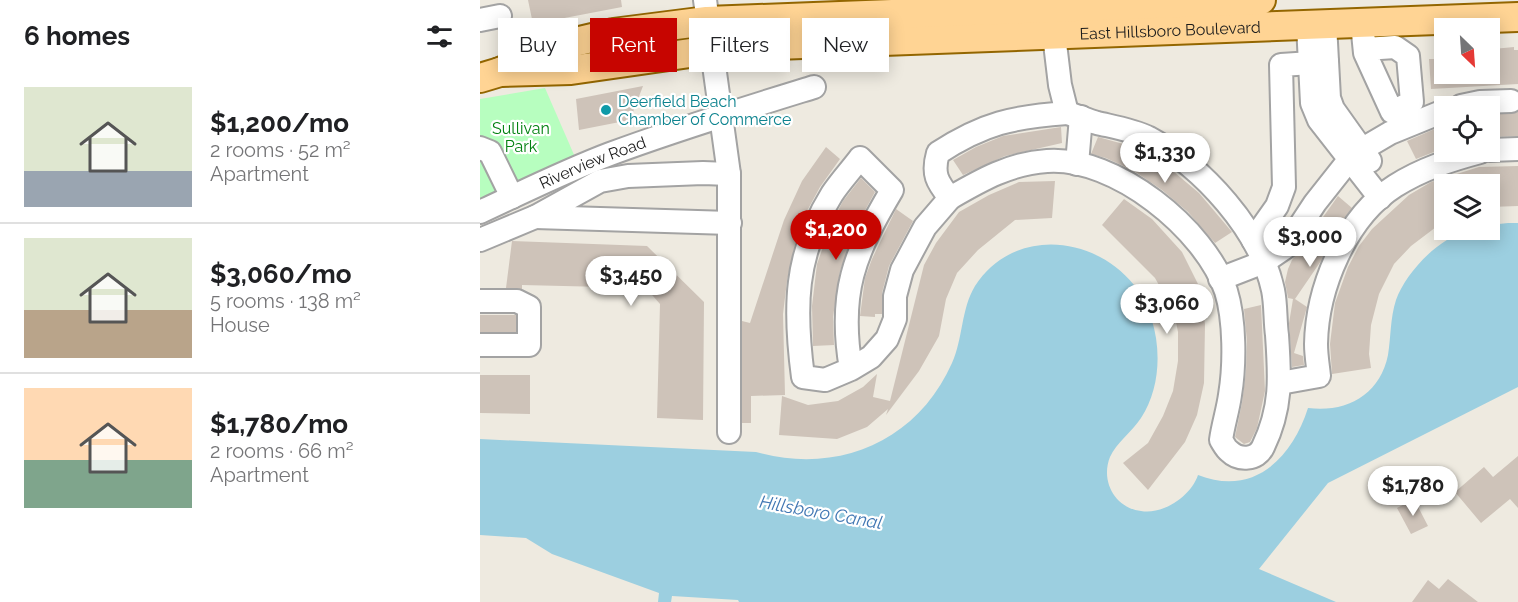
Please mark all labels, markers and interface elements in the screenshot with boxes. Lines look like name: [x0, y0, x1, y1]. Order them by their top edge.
street label: East Hillsboro Boulevard: [1079, 17, 1261, 43]
chip: Buy: [498, 18, 578, 72]
chip: Rent: [590, 18, 677, 72]
chip: Filters: [689, 18, 790, 72]
chip: New: [802, 18, 889, 72]
north arrow: [1434, 18, 1500, 84]
map controls: [1434, 18, 1500, 240]
icon: filters: [423, 20, 456, 53]
text: 6 homes: [24, 21, 130, 51]
place label: Deerfield Beach Chamber of Commerce: [618, 92, 791, 129]
button: locate: [1434, 96, 1500, 162]
marker: Deerfield Beach Chamber of Commerce: [599, 103, 613, 117]
text: $1,200/mo: [210, 108, 349, 138]
icon: home: [72, 111, 144, 183]
park label: Sullivan Park: [492, 119, 550, 156]
street label: Riverview Road: [536, 132, 648, 192]
pin: $1,330: [1116, 133, 1214, 184]
text: 2 rooms · 52 m²: [210, 138, 351, 162]
text: $1,330: [1134, 140, 1196, 164]
text: Apartment: [210, 162, 309, 186]
button: layers: [1434, 174, 1500, 240]
pin: $1,200: [787, 210, 885, 261]
text: $1,200: [804, 217, 868, 241]
pin: $3,000: [1261, 217, 1359, 268]
text: $3,000: [1277, 224, 1343, 248]
pin: $3,450: [582, 256, 680, 307]
text: $3,060/mo: [210, 259, 352, 289]
icon: home: [72, 262, 144, 334]
text: $3,450: [599, 263, 663, 287]
pin: $3,060: [1118, 284, 1216, 335]
text: 5 rooms · 138 m²: [210, 289, 361, 313]
text: $3,060: [1134, 291, 1200, 315]
text: House: [210, 313, 270, 337]
text: $1,780/mo: [210, 409, 348, 439]
icon: home: [72, 412, 144, 484]
text: 2 rooms · 66 m²: [210, 439, 353, 463]
text: Apartment: [210, 463, 309, 487]
pin: $1,780: [1364, 466, 1462, 517]
text: $1,780: [1382, 473, 1444, 497]
water label: Hillsboro Canal: [758, 491, 884, 533]

